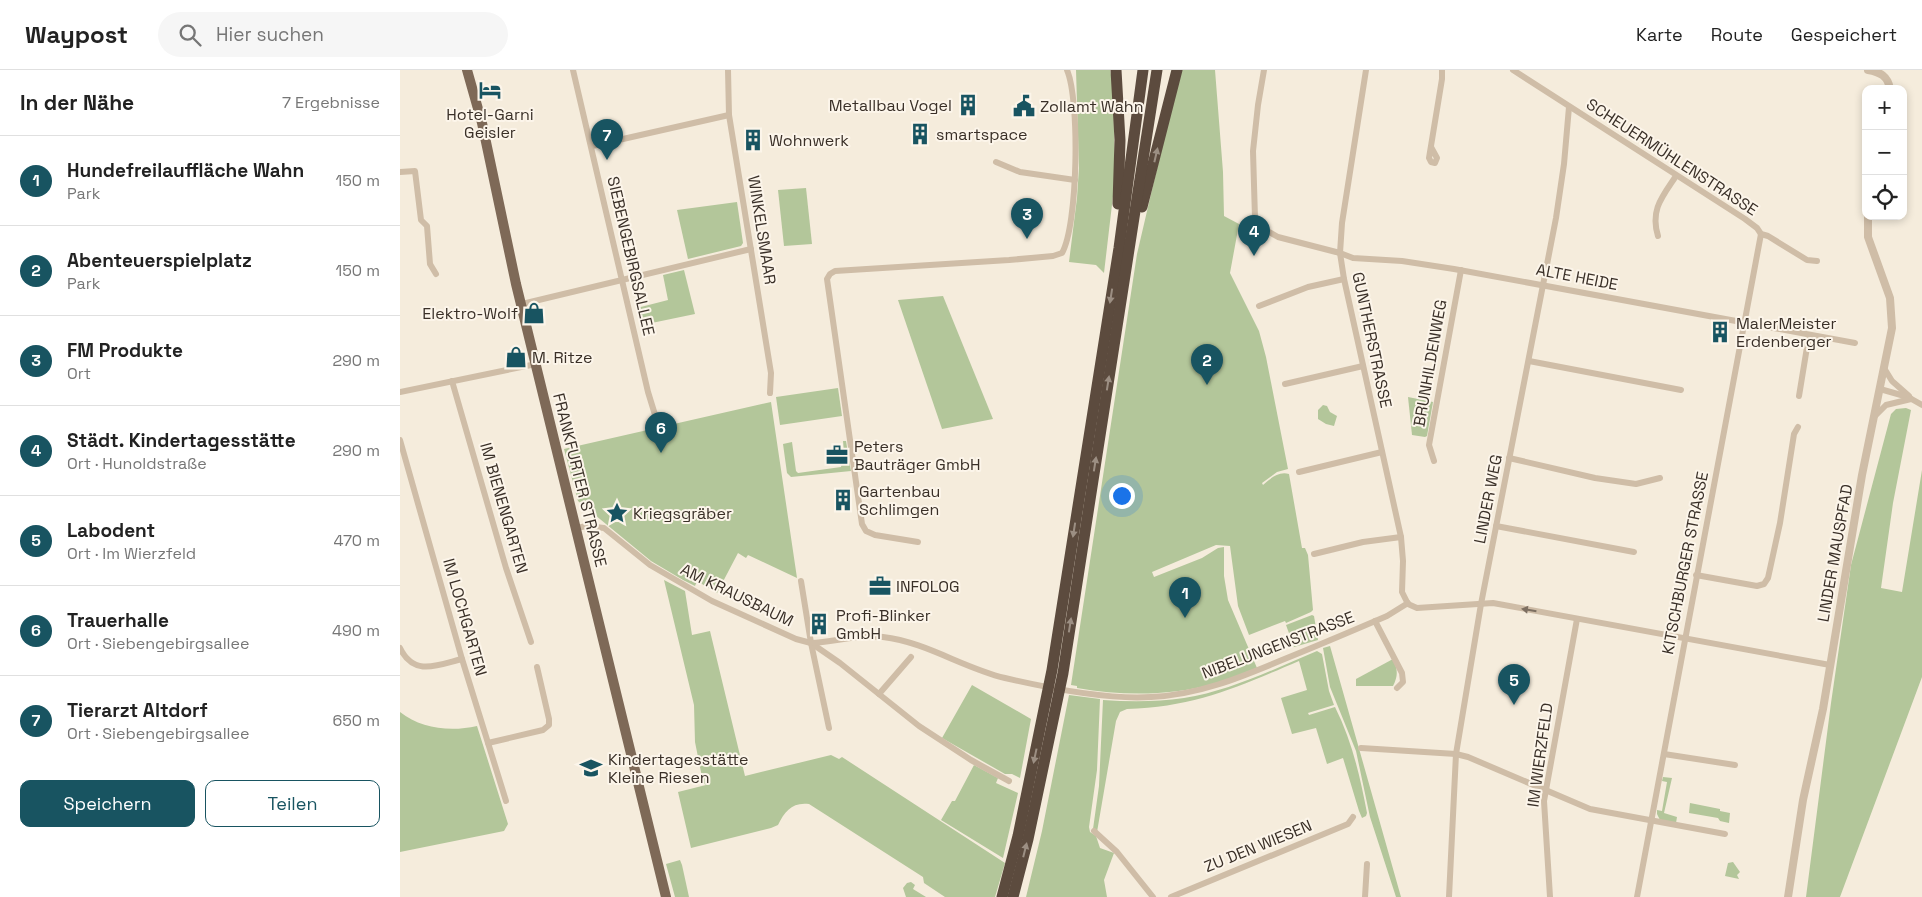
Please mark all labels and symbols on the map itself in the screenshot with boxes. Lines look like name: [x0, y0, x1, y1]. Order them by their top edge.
hotel icon: Hotel-Garni Geisler: [477, 77, 503, 103]
building icon: Metallbau Vogel: [955, 92, 981, 118]
public building icon: Zollamt Wahn: [1011, 93, 1037, 119]
street label: SCHEUERMÜHLENSTRASSE: [1582, 94, 1762, 220]
place label: Metallbau Vogel: [829, 95, 952, 116]
place label: Zollamt Wahn: [1040, 96, 1143, 117]
place label: Hotel-Garni Geisler: [446, 104, 534, 143]
pin: 7: [591, 119, 623, 160]
building icon: smartspace: [907, 121, 933, 147]
place label: smartspace: [936, 124, 1028, 145]
building icon: Wohnwerk: [740, 127, 766, 153]
place label: Wohnwerk: [769, 130, 849, 151]
one-way arrow: [1152, 147, 1160, 162]
street label: SIEBENGEBIRGSALLEE: [602, 174, 660, 338]
street label: WINKELSMAAR: [743, 174, 781, 286]
pin: 3: [1011, 198, 1043, 239]
pin: 4: [1238, 215, 1270, 256]
street label: ALTE HEIDE: [1534, 259, 1620, 295]
street label: GUNTHERSTRASSE: [1347, 270, 1397, 410]
one-way arrow: [1106, 289, 1114, 305]
street label: BRUNHILDENWEG: [1408, 298, 1452, 428]
shop icon: Elektro-Wolf: [521, 300, 547, 326]
place label: Elektro-Wolf: [422, 303, 518, 324]
place label: MalerMeister Erdenberger: [1736, 313, 1837, 352]
building icon: MalerMeister Erdenberger: [1707, 319, 1733, 345]
shop icon: M. Ritze: [503, 344, 529, 370]
pin: 2: [1191, 344, 1223, 385]
place label: M. Ritze: [532, 347, 592, 368]
one-way arrow: [1104, 375, 1112, 391]
street label: FRANKFURTER STRASSE: [548, 391, 612, 569]
pin: 6: [645, 412, 677, 453]
place label: Peters Bauträger GmbH: [854, 436, 980, 475]
street label: IM BIENENGARTEN: [475, 440, 533, 576]
office icon: Peters Bauträger GmbH: [824, 442, 850, 468]
street label: LINDER WEG: [1469, 453, 1507, 545]
one-way arrow: [1091, 456, 1099, 472]
street label: KITSCHBURGER STRASSE: [1657, 470, 1713, 656]
place label: Gartenbau Schlimgen: [859, 481, 940, 520]
street label: LINDER MAUSPFAD: [1813, 482, 1857, 624]
your location: [1109, 483, 1135, 509]
building icon: Gartenbau Schlimgen: [830, 487, 856, 513]
place icon: Kriegsgräber: [604, 500, 630, 526]
place label: Kriegsgräber: [633, 503, 732, 524]
one-way arrow: [1070, 523, 1078, 539]
street label: IM LOCHGARTEN: [438, 556, 492, 678]
street label: AM KRAUSBAUM: [677, 559, 797, 631]
office icon: INFOLOG: [867, 573, 893, 599]
place label: INFOLOG: [896, 576, 959, 597]
pin: 1: [1169, 577, 1201, 618]
place label: Profi-Blinker GmbH: [836, 605, 931, 644]
one-way arrow: [1521, 605, 1537, 613]
street label: NIBELUNGENSTRASSE: [1199, 606, 1357, 684]
building icon: Profi-Blinker GmbH: [806, 611, 832, 637]
one-way arrow: [1067, 616, 1075, 632]
pin: 5: [1498, 664, 1530, 705]
street label: IM WIERZFELD: [1522, 702, 1558, 808]
one-way arrow: [1030, 748, 1038, 764]
place label: Kindertagesstätte Kleine Riesen: [608, 749, 749, 788]
school or university icon: Kindertagesstätte Kleine Riesen: [578, 755, 604, 781]
street label: ZU DEN WIESEN: [1201, 815, 1315, 877]
one-way arrow: [1021, 842, 1029, 857]

